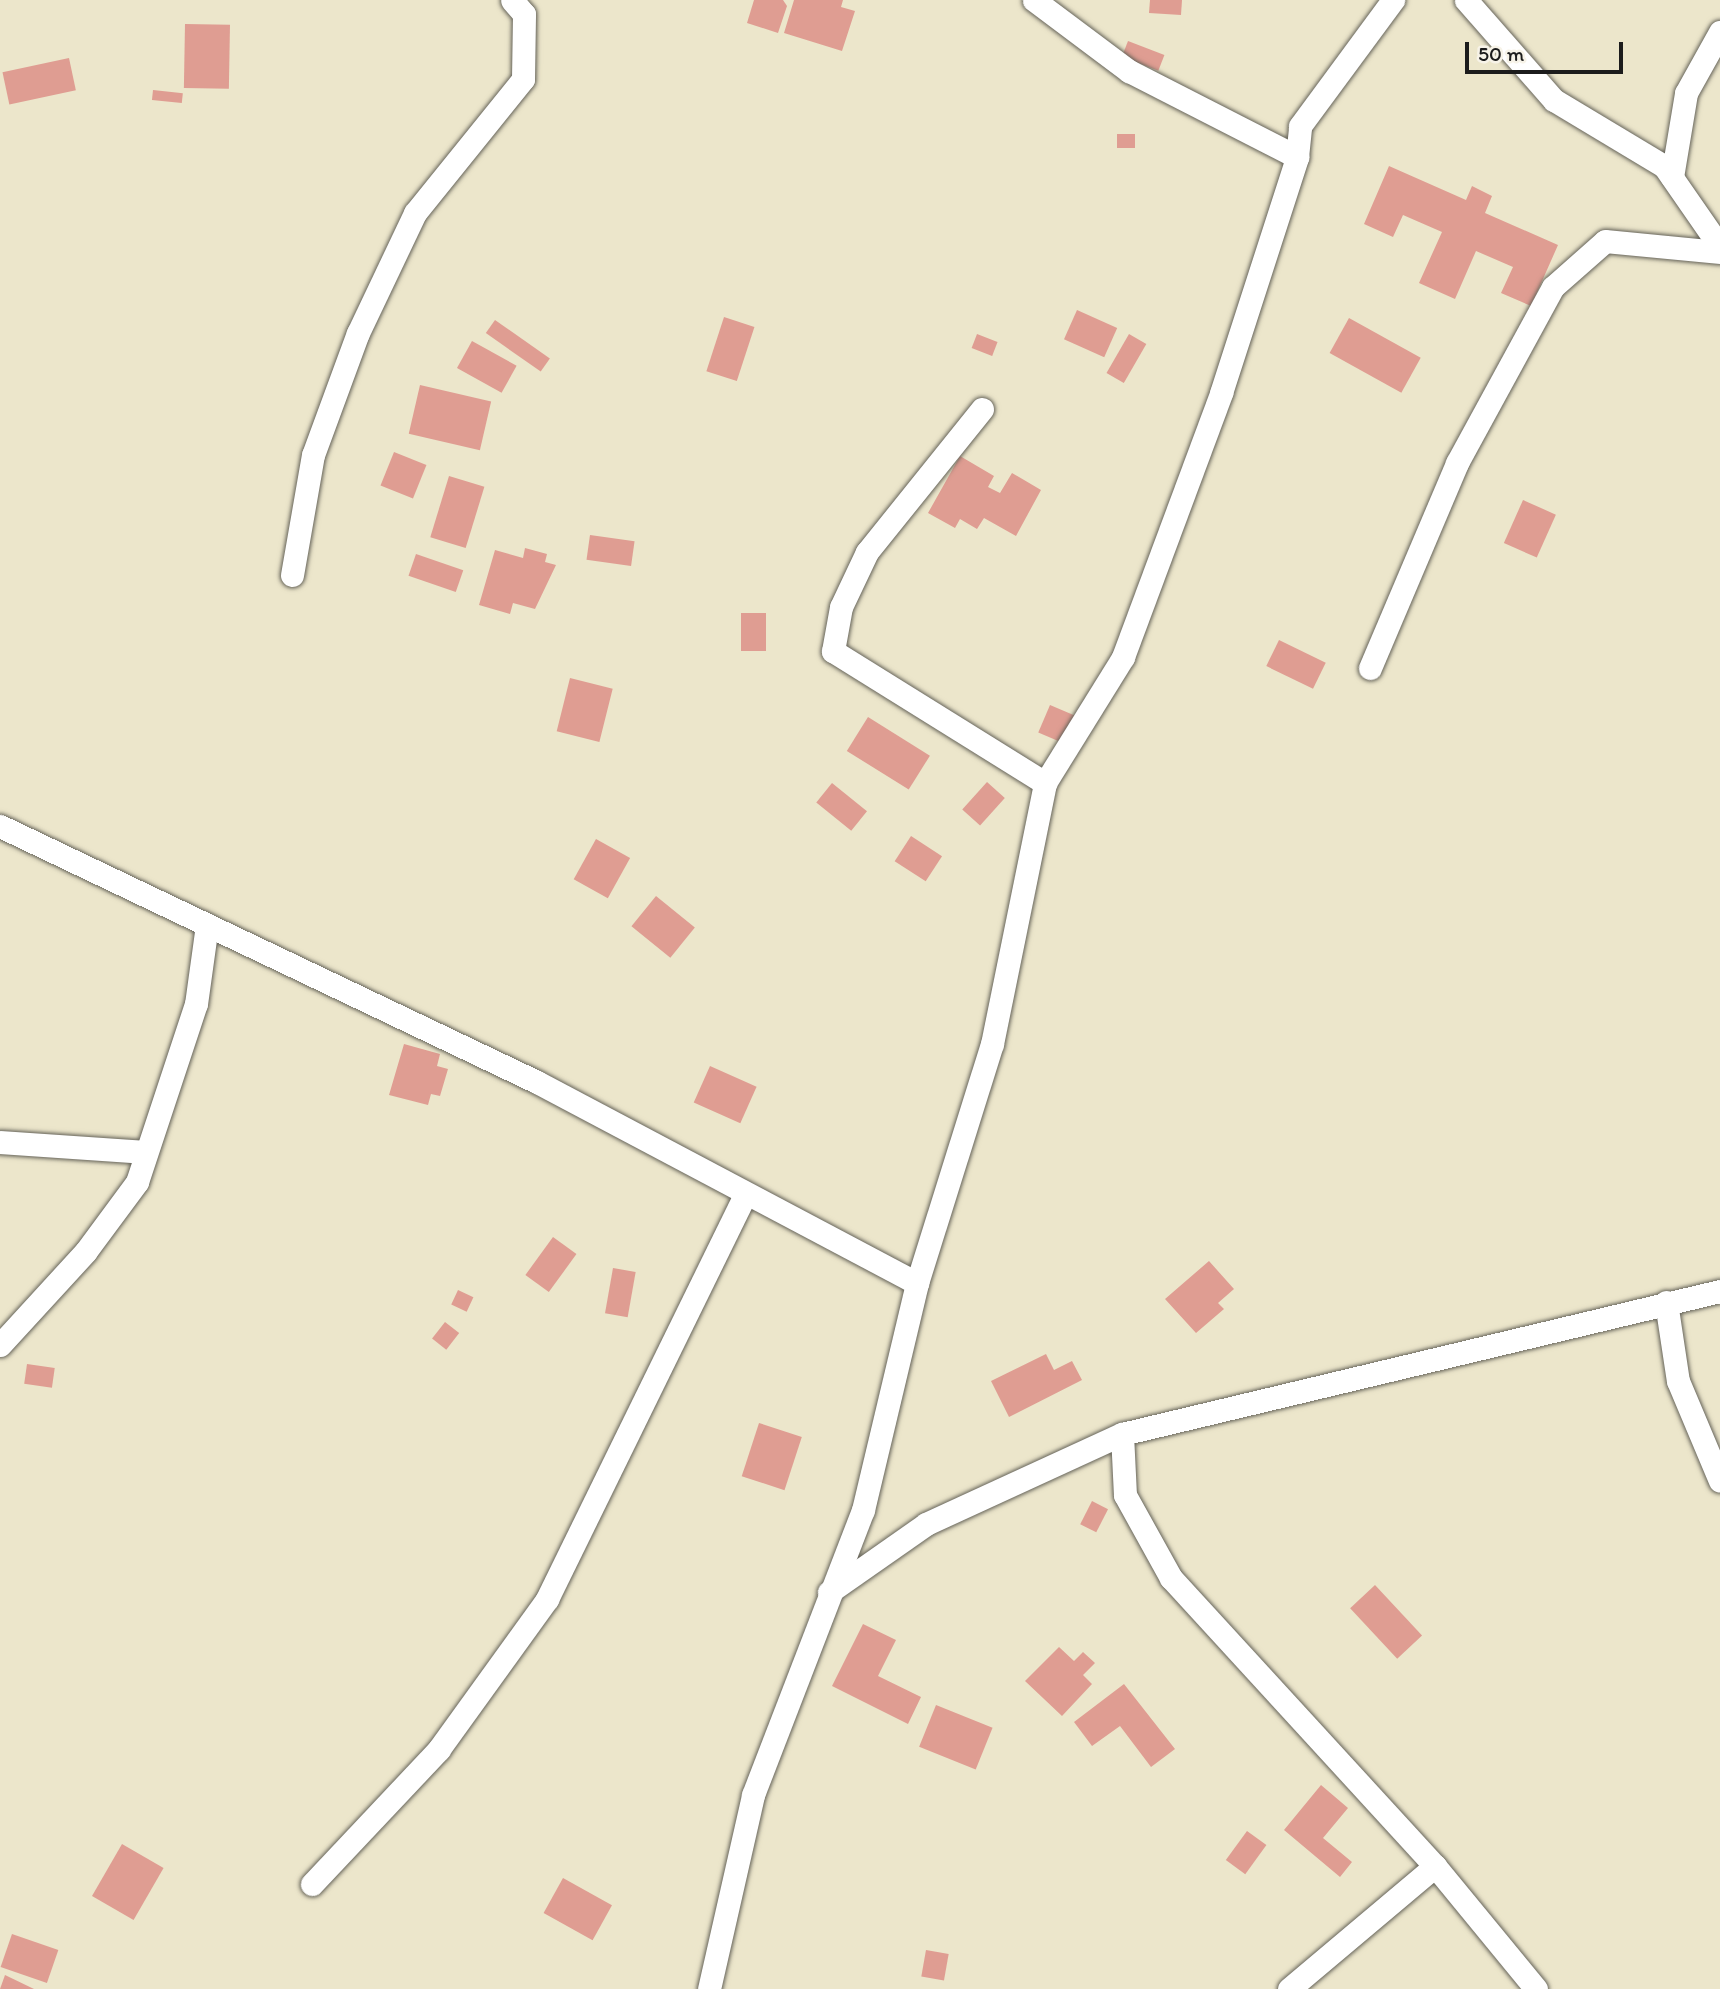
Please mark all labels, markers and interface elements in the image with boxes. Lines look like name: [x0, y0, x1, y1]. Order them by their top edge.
scale bar: [1468, 28, 1626, 72]
text: 50 m: [1478, 41, 1524, 66]

